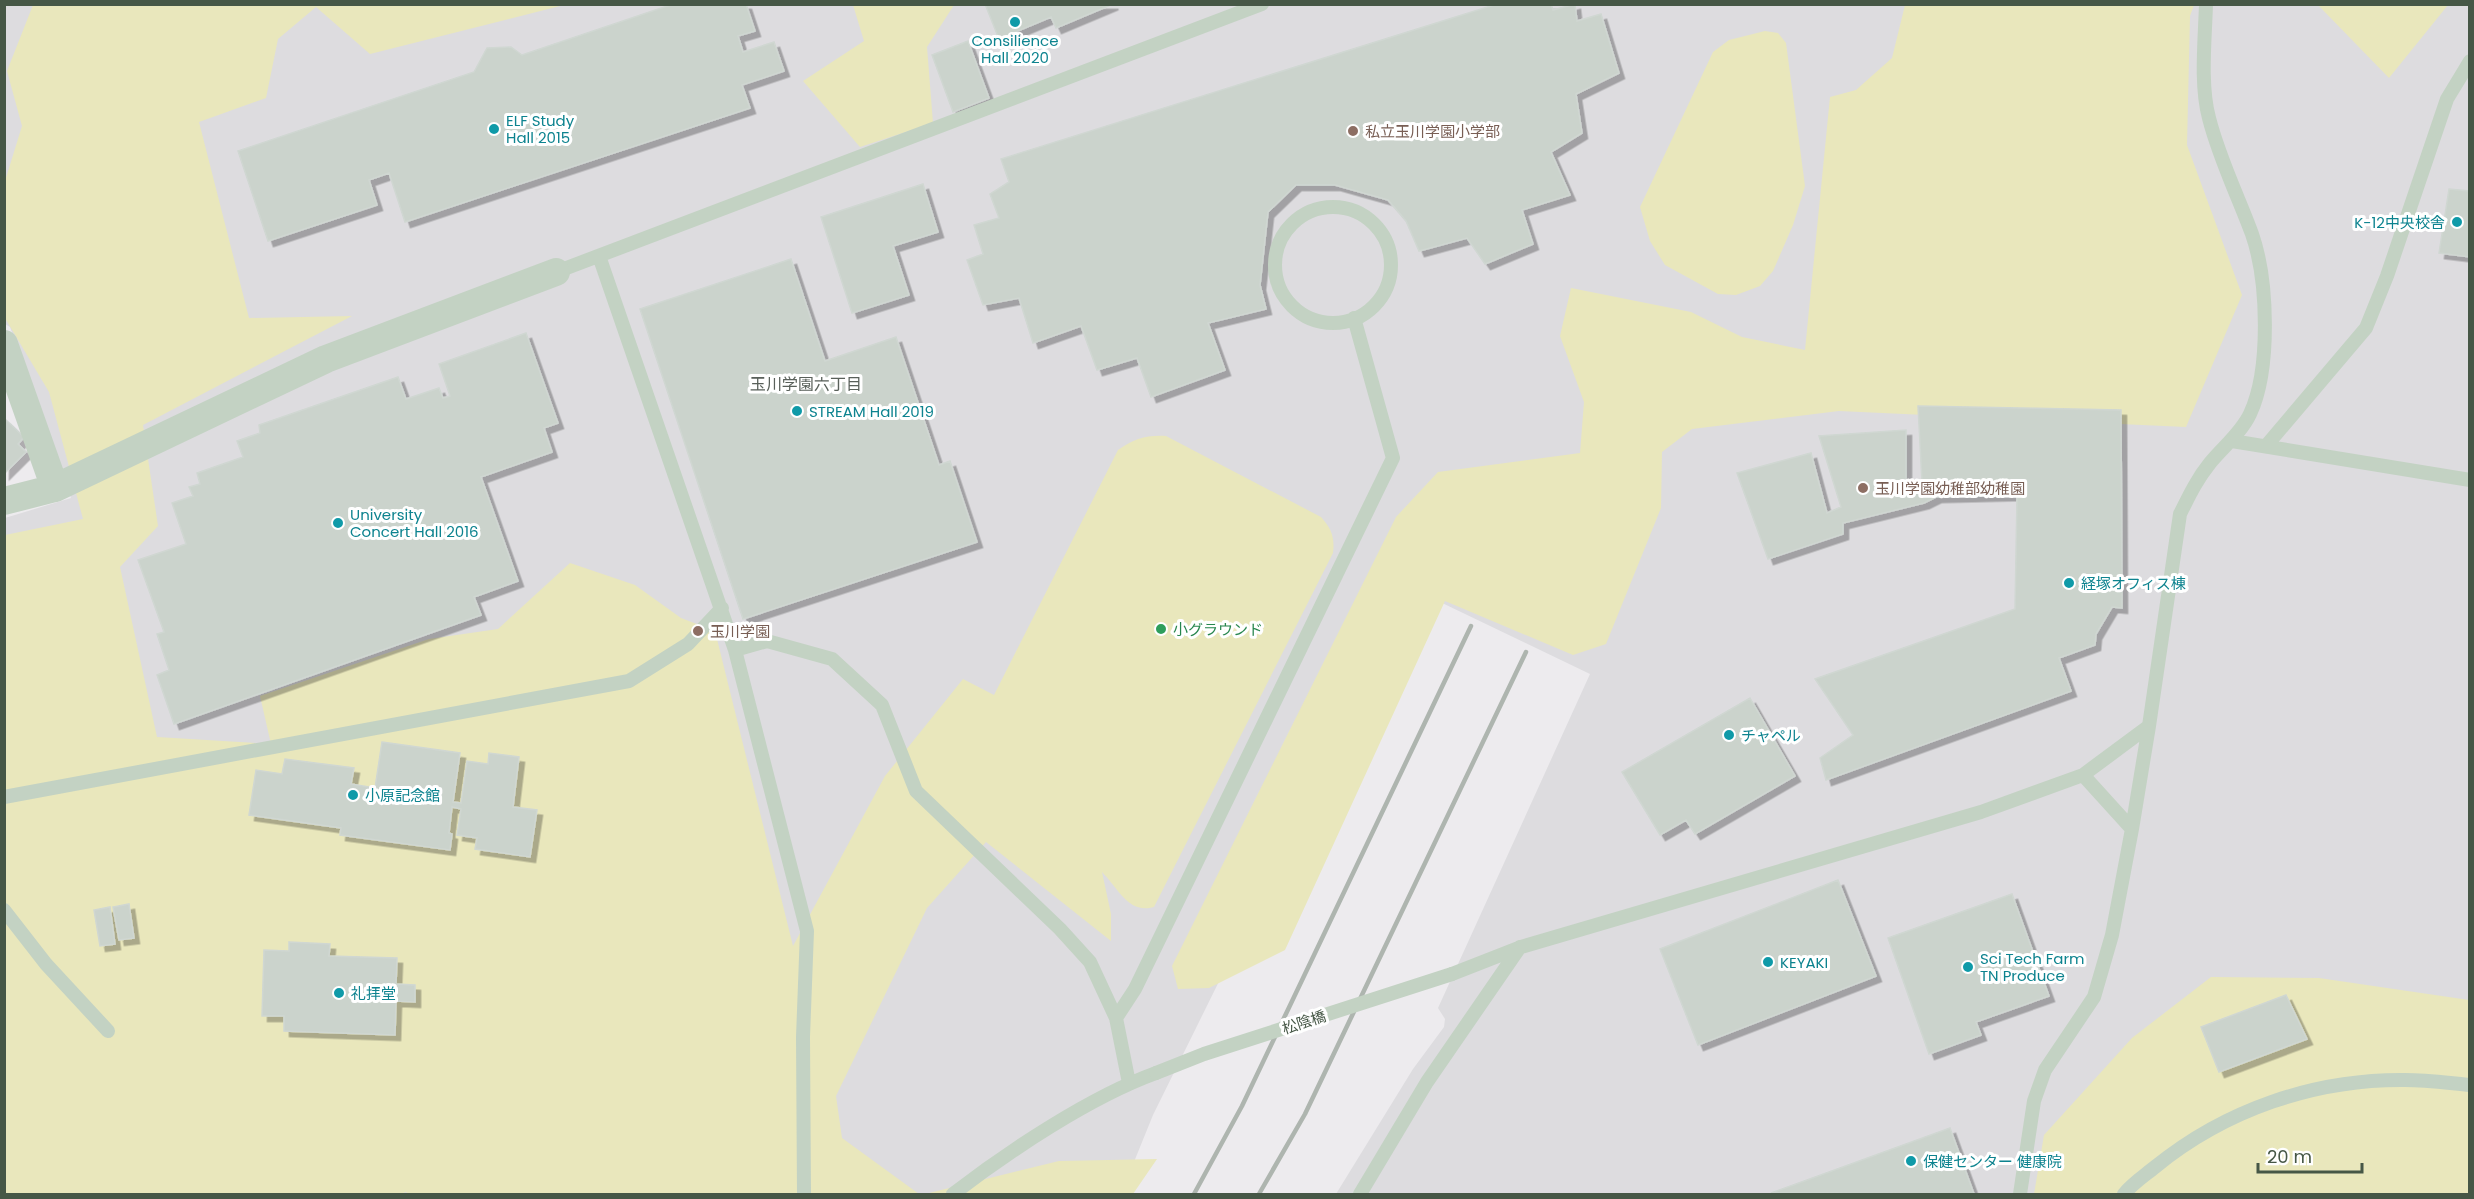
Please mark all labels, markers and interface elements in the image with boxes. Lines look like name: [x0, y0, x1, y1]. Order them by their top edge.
marker: Consilience Hall 2020: [1008, 15, 1022, 29]
place label: Consilience Hall 2020: [972, 30, 1059, 68]
place label: ELF Study Hall 2015: [506, 110, 575, 148]
place label: 私立玉川学園小学部: [1365, 121, 1500, 142]
marker: ELF Study Hall 2015: [487, 122, 501, 136]
marker: 私立玉川学園小学部: [1346, 124, 1360, 138]
place label: K-12中央校舎: [2354, 212, 2445, 233]
marker: K-12中央校舎: [2450, 215, 2464, 229]
district label: 玉川学園六丁目: [750, 373, 862, 396]
place label: STREAM Hall 2019: [809, 401, 934, 422]
marker: STREAM Hall 2019: [790, 404, 804, 418]
place label: 玉川学園幼稚部幼稚園: [1875, 478, 2025, 499]
marker: 玉川学園幼稚部幼稚園: [1856, 481, 1870, 495]
place label: University Concert Hall 2016: [350, 504, 479, 542]
marker: University Concert Hall 2016: [331, 516, 345, 530]
place label: 経塚オフィス棟: [2081, 573, 2186, 594]
marker: 経塚オフィス棟: [2062, 576, 2076, 590]
place label: 小グラウンド: [1173, 619, 1263, 640]
place label: 玉川学園: [710, 621, 770, 642]
marker: 小グラウンド: [1154, 622, 1168, 636]
marker: 玉川学園: [691, 624, 705, 638]
place label: チャペル: [1741, 725, 1801, 746]
marker: チャペル: [1722, 728, 1736, 742]
place label: 小原記念館: [365, 785, 440, 806]
marker: 小原記念館: [346, 788, 360, 802]
place label: Sci Tech Farm TN Produce: [1980, 948, 2084, 986]
place label: KEYAKI: [1780, 952, 1828, 973]
marker: KEYAKI: [1761, 955, 1775, 969]
marker: Sci Tech Farm TN Produce: [1961, 960, 1975, 974]
place label: 礼拝堂: [351, 983, 396, 1004]
marker: 礼拝堂: [332, 986, 346, 1000]
street label: 松陰橋: [1279, 1005, 1329, 1039]
scale bar: [2258, 1136, 2362, 1174]
text: 20 m: [2267, 1144, 2312, 1169]
place label: 保健センター 健康院: [1923, 1151, 2062, 1172]
marker: 保健センター 健康院: [1904, 1154, 1918, 1168]

